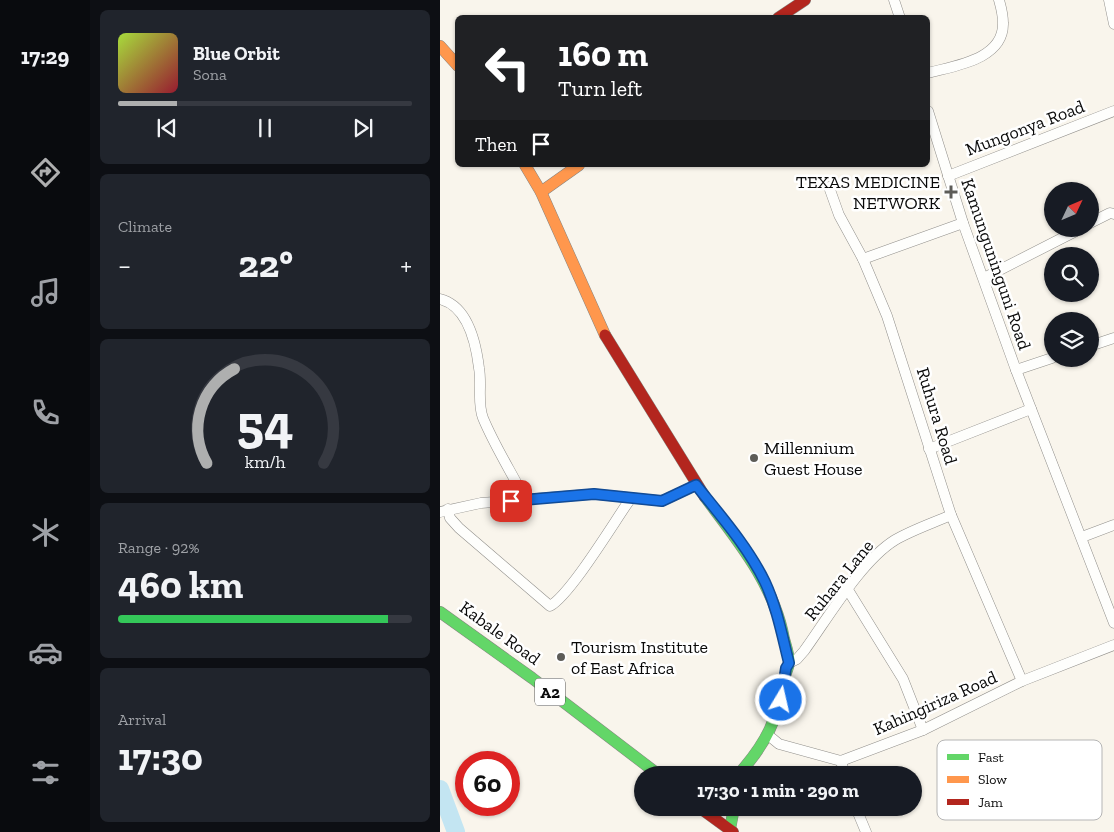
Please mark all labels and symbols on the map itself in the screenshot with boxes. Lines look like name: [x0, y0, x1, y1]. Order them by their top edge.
street label: Mungonya Road: [962, 95, 1088, 161]
place label: TEXAS MEDICINE NETWORK: [796, 171, 940, 214]
street label: Kamunguninguni Road: [956, 175, 1036, 353]
north arrow: [1044, 182, 1099, 238]
marker: TEXAS MEDICINE NETWORK: [944, 185, 958, 199]
street label: Ruhura Road: [912, 365, 962, 467]
place label: Millennium Guest House: [764, 437, 863, 480]
marker: Millennium Guest House: [748, 452, 760, 464]
pin: [490, 480, 532, 522]
street label: Ruhara Lane: [800, 535, 878, 625]
street label: Kabale Road: [455, 596, 545, 670]
place label: Tourism Institute of East Africa: [571, 636, 708, 679]
marker: Tourism Institute of East Africa: [555, 651, 567, 663]
street label: Kahingiriza Road: [870, 666, 1000, 740]
position arrow: [754, 673, 806, 725]
road number: A2: [535, 679, 565, 706]
legend: [937, 740, 1102, 820]
text: Fast: [978, 749, 1005, 766]
speed limit sign: 60: [455, 751, 520, 816]
text: Slow: [978, 771, 1007, 788]
text: Jam: [978, 794, 1003, 811]

